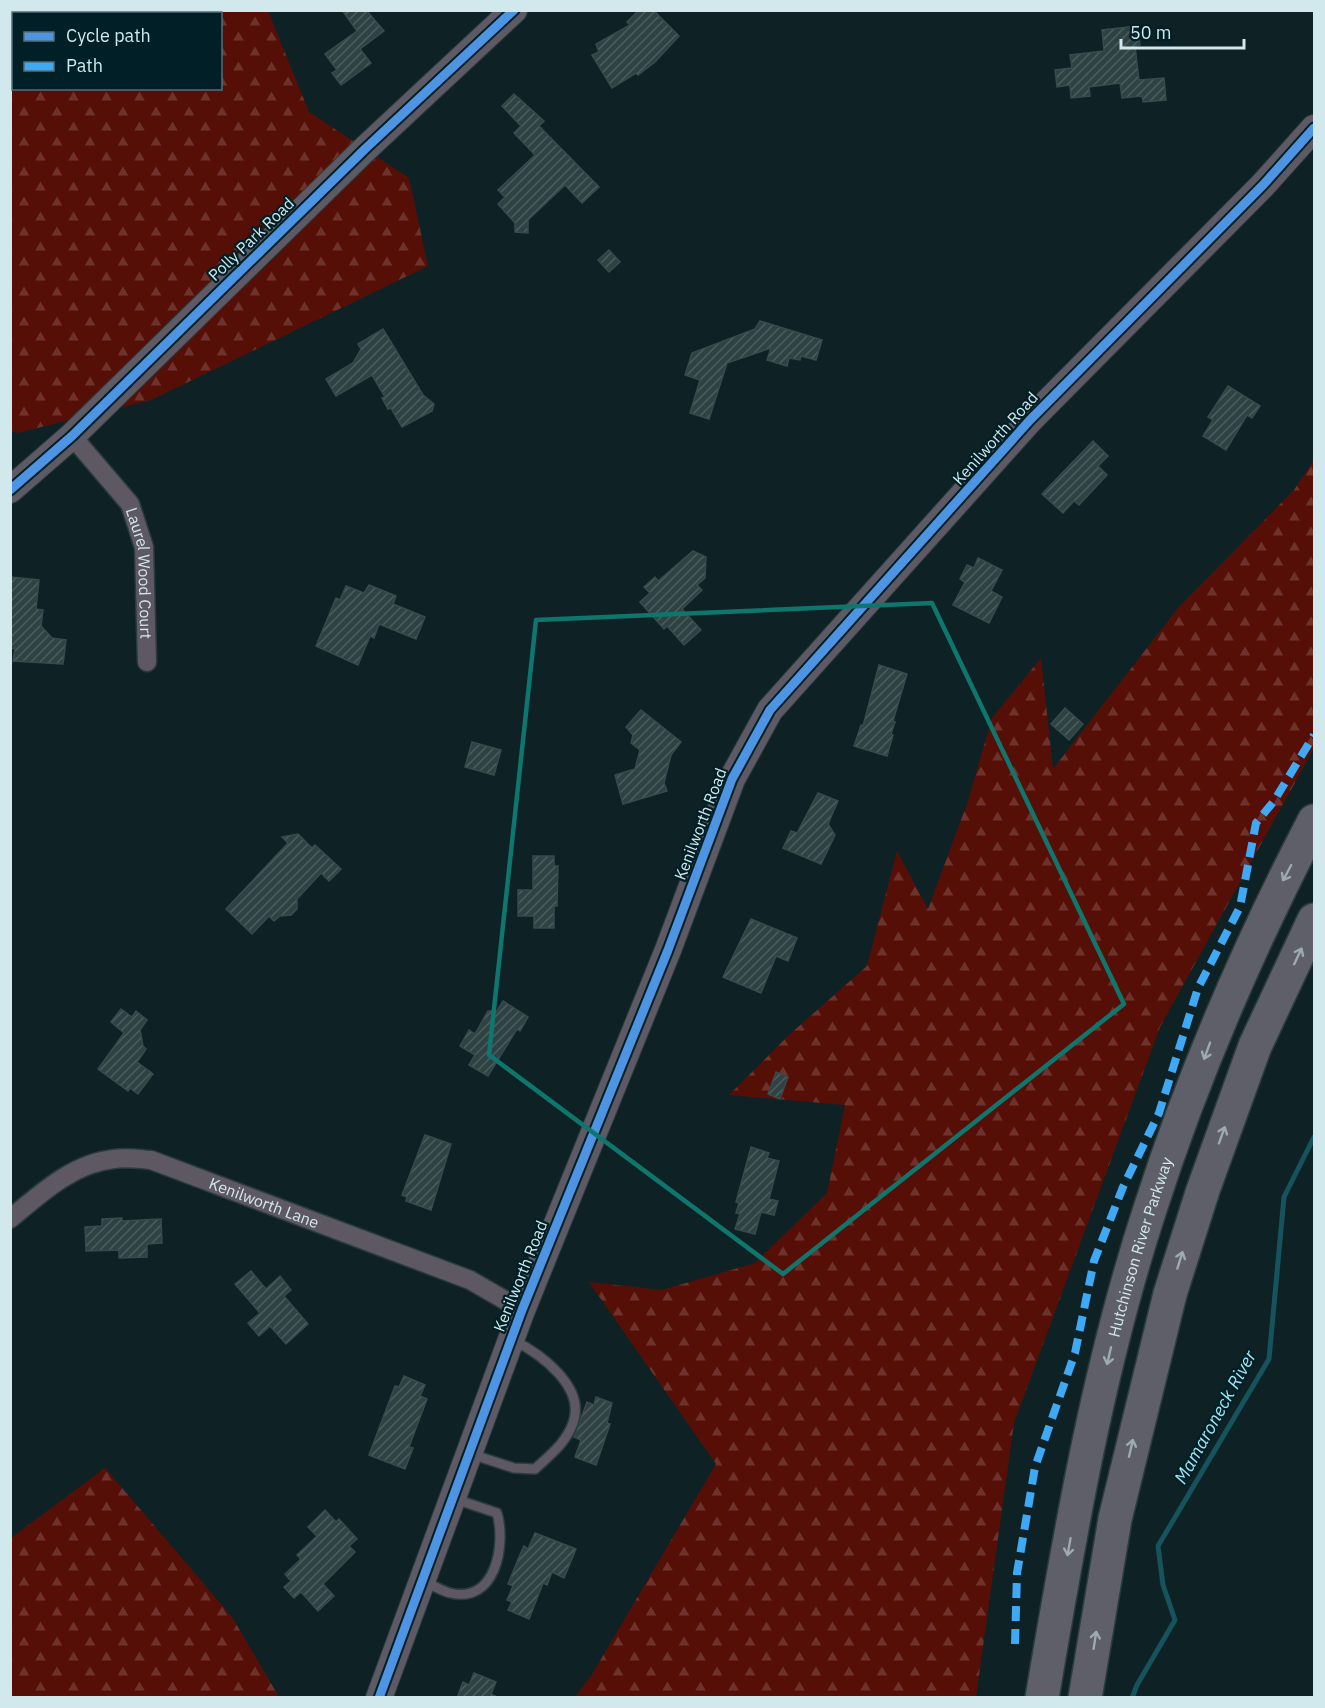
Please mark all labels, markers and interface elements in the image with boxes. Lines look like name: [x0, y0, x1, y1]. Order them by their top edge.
legend: [12, 12, 222, 90]
scale bar: [1121, 12, 1244, 50]
text: 50 m: [1130, 21, 1172, 44]
text: Cycle path: [66, 24, 151, 47]
text: Path: [66, 54, 103, 77]
street label: Polly Park Road: [204, 193, 298, 285]
street label: Kenilworth Road: [948, 387, 1042, 489]
street label: Laurel Wood Court: [122, 505, 156, 639]
street label: Kenilworth Road: [669, 765, 731, 883]
one-way arrow: [1281, 864, 1292, 882]
one-way arrow: [1292, 947, 1304, 965]
one-way arrow: [1201, 1041, 1212, 1060]
one-way arrow: [1218, 1126, 1229, 1145]
street label: Hutchinson River Parkway: [1104, 1154, 1177, 1339]
street label: Kenilworth Lane: [206, 1173, 322, 1232]
street label: Kenilworth Road: [489, 1217, 551, 1335]
one-way arrow: [1175, 1251, 1186, 1270]
one-way arrow: [1102, 1346, 1114, 1365]
water label: Mamaroneck River: [1169, 1346, 1261, 1488]
one-way arrow: [1125, 1439, 1137, 1458]
one-way arrow: [1063, 1537, 1074, 1556]
one-way arrow: [1090, 1630, 1101, 1650]

